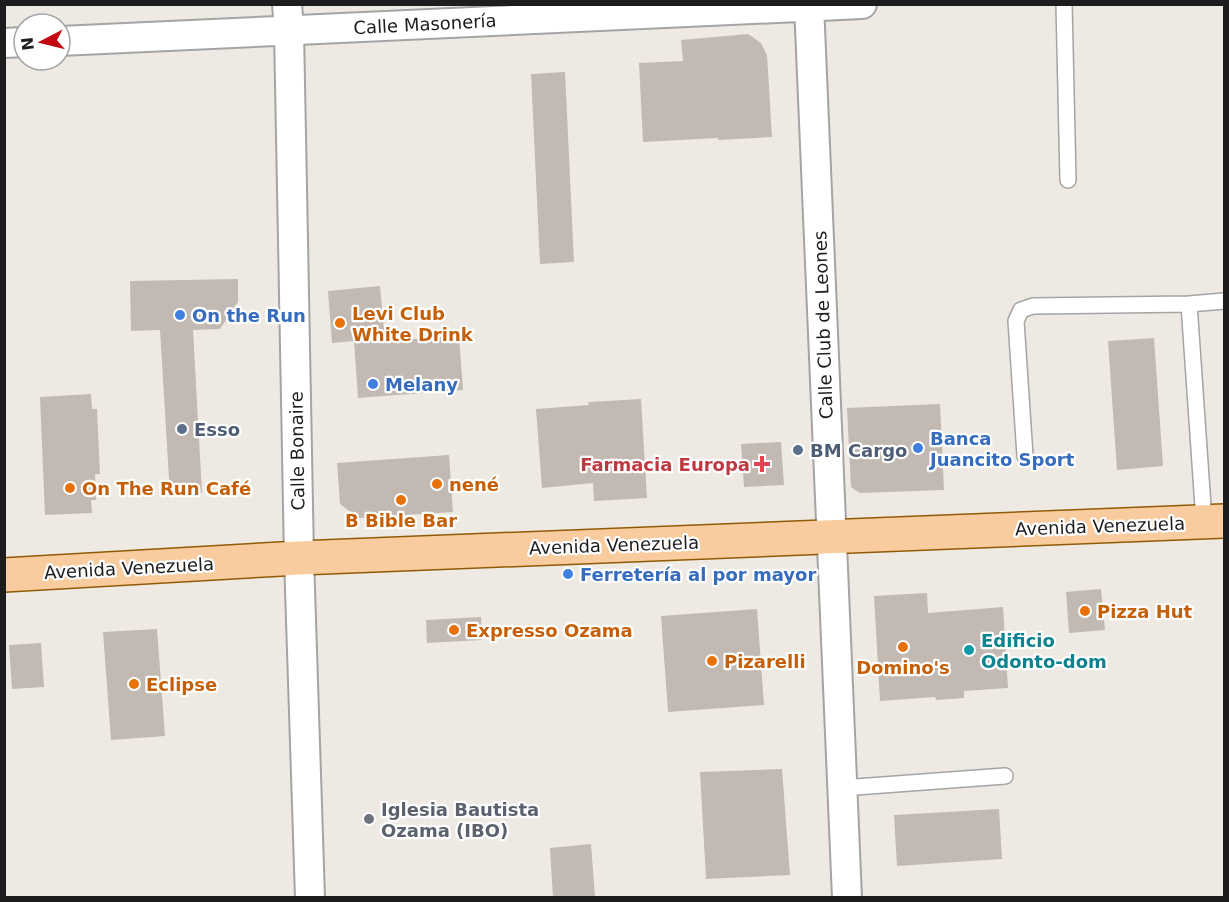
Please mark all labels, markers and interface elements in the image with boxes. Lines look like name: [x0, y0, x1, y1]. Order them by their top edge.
street label: Calle Masonería: [353, 10, 497, 38]
north arrow: [12, 12, 72, 72]
text: N: [17, 36, 38, 52]
street label: Calle Club de Leones: [809, 230, 837, 420]
place label: Levi Club White Drink: [352, 303, 474, 345]
place label: On the Run: [192, 305, 306, 326]
marker: On the Run: [173, 308, 187, 322]
marker: Levi Club White Drink: [333, 316, 347, 330]
place label: Melany: [385, 374, 458, 395]
marker: Melany: [366, 377, 380, 391]
street label: Calle Bonaire: [285, 391, 309, 511]
place label: Esso: [194, 419, 240, 440]
marker: Esso: [175, 422, 189, 436]
place label: Banca Juancito Sport: [928, 428, 1075, 470]
place label: BM Cargo: [810, 440, 907, 461]
marker: Banca Juancito Sport: [911, 441, 925, 455]
marker: BM Cargo: [791, 443, 805, 457]
place label: Farmacia Europa: [580, 454, 750, 475]
marker: Farmacia Europa: [755, 457, 769, 471]
place label: nené: [449, 474, 499, 495]
marker: nené: [430, 477, 444, 491]
place label: On The Run Café: [82, 478, 251, 499]
marker: On The Run Café: [63, 481, 77, 495]
marker: B Bible Bar: [394, 493, 408, 507]
place label: B Bible Bar: [345, 510, 457, 531]
street label: Avenida Venezuela: [1015, 513, 1185, 539]
street label: Avenida Venezuela: [529, 532, 699, 558]
street label: Avenida Venezuela: [44, 553, 214, 583]
place label: Ferretería al por mayor: [580, 564, 816, 585]
marker: Ferretería al por mayor: [561, 567, 575, 581]
place label: Pizza Hut: [1097, 601, 1193, 622]
marker: Pizza Hut: [1078, 604, 1092, 618]
place label: Expresso Ozama: [466, 620, 633, 641]
marker: Expresso Ozama: [447, 623, 461, 637]
place label: Edificio Odonto-dom: [981, 630, 1107, 672]
marker: Domino's: [896, 640, 910, 654]
marker: Edificio Odonto-dom: [962, 643, 976, 657]
place label: Pizarelli: [724, 651, 806, 672]
marker: Pizarelli: [705, 654, 719, 668]
place label: Domino's: [856, 657, 950, 678]
place label: Eclipse: [146, 674, 217, 695]
marker: Eclipse: [127, 677, 141, 691]
place label: Iglesia Bautista Ozama (IBO): [381, 799, 539, 841]
marker: Iglesia Bautista Ozama (IBO): [362, 812, 376, 826]

